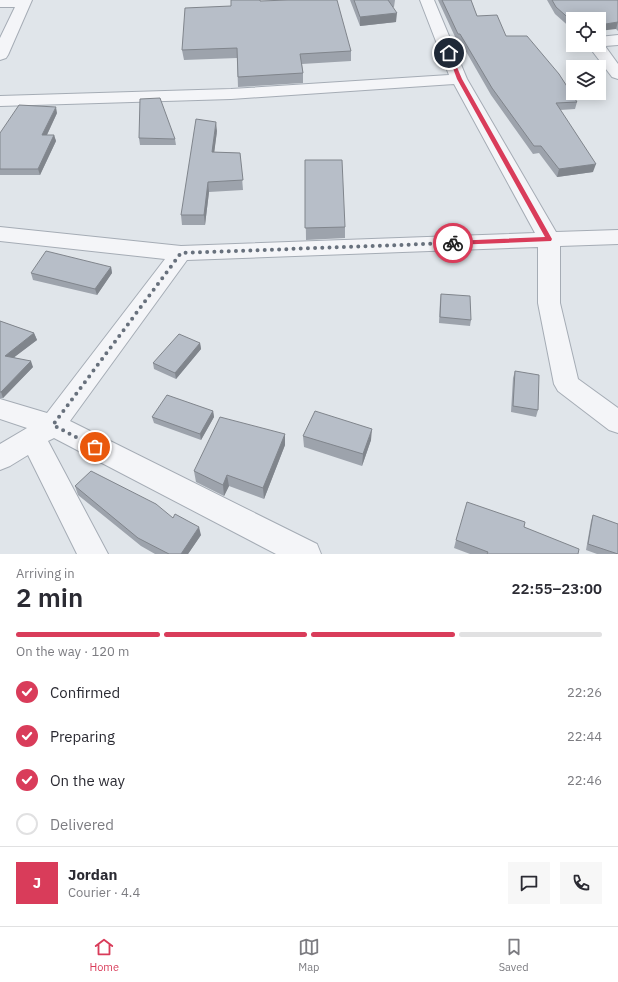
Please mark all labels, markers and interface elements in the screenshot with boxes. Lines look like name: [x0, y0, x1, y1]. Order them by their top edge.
map controls: [566, 12, 606, 100]
button: locate: [566, 12, 606, 52]
pin: [432, 36, 466, 70]
icon: home: [438, 42, 460, 64]
button: layers: [566, 60, 606, 100]
courier: [433, 223, 473, 263]
icon: bike: [442, 232, 464, 254]
pin: [78, 430, 112, 464]
icon: bag: [84, 436, 106, 458]
text: Arriving in: [16, 565, 75, 582]
text: 22:55–23:00: [512, 579, 602, 598]
text: 2 min: [16, 580, 83, 614]
text: On the way · 120 m: [16, 643, 129, 660]
icon: check: [16, 681, 38, 703]
text: Confirmed: [50, 683, 120, 702]
text: 22:26: [567, 684, 602, 701]
icon: check: [16, 725, 38, 747]
text: Preparing: [50, 727, 115, 746]
text: 22:44: [567, 728, 602, 745]
icon: check: [16, 769, 38, 791]
text: On the way: [50, 771, 125, 790]
text: 22:46: [567, 772, 602, 789]
text: Delivered: [50, 815, 114, 834]
button: chat: [508, 862, 550, 904]
button: phone: [560, 862, 602, 904]
text: Jordan: [68, 865, 117, 884]
text: J: [33, 873, 41, 892]
text: Courier · 4.4: [68, 884, 140, 901]
tab: Home: [89, 936, 119, 974]
tab: Map: [298, 936, 320, 974]
tab: Saved: [499, 936, 529, 974]

